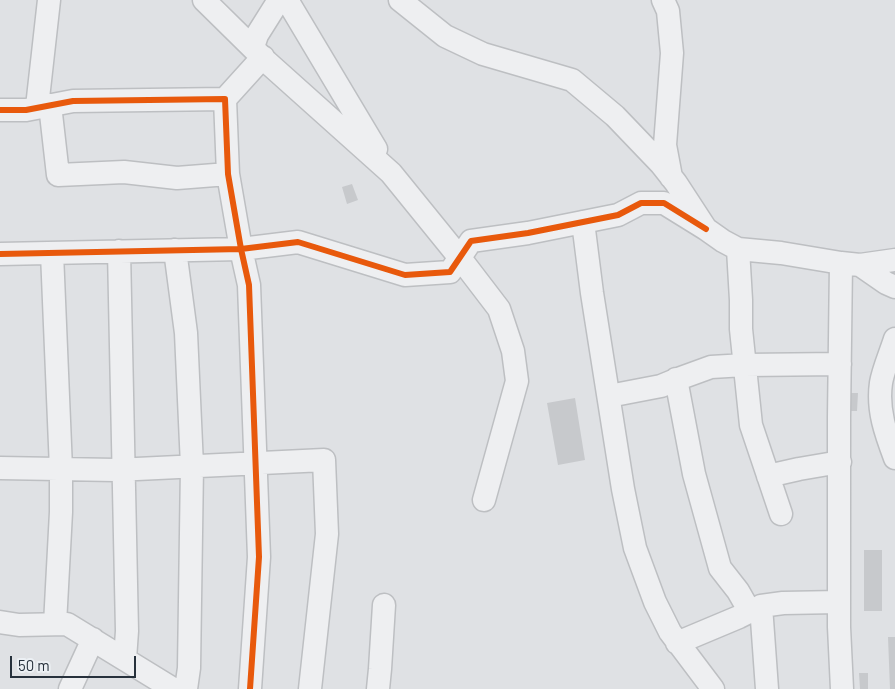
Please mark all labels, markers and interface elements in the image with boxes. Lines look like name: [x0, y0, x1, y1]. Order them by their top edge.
scale bar: [12, 646, 139, 678]
text: 50 m: [18, 656, 50, 674]

